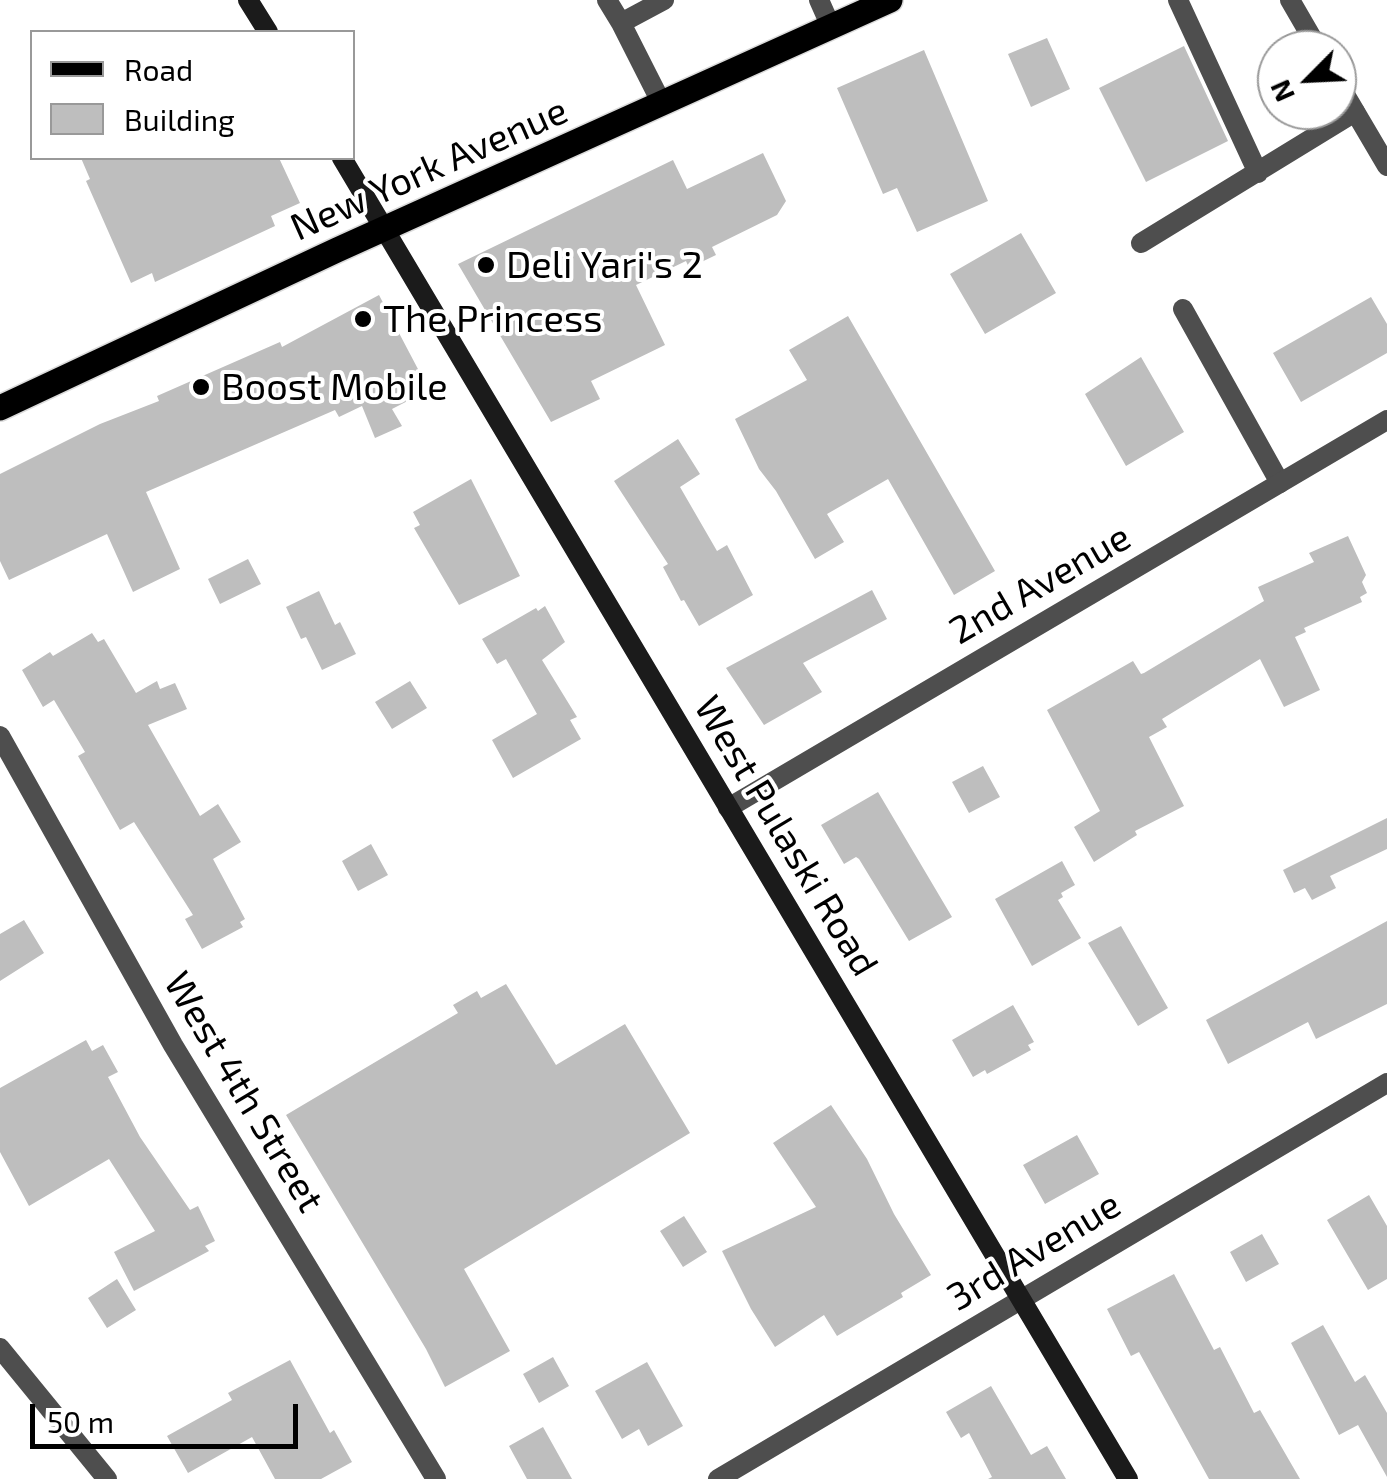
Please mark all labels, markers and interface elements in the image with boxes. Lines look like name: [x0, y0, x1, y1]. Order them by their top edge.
legend: [30, 30, 355, 160]
north arrow: [1257, 30, 1357, 130]
text: Road: [124, 51, 193, 87]
text: N: [1262, 75, 1301, 108]
street label: New York Avenue: [284, 88, 574, 250]
text: Building: [124, 101, 235, 137]
place label: Deli Yari's 2: [506, 242, 703, 288]
marker: Deli Yari's 2: [475, 254, 497, 276]
place label: The Princess: [383, 296, 602, 342]
marker: The Princess: [352, 308, 374, 330]
place label: Boost Mobile: [221, 364, 448, 410]
marker: Boost Mobile: [190, 376, 212, 398]
street label: 2nd Avenue: [942, 514, 1138, 654]
street label: West Pulaski Road: [684, 688, 888, 984]
street label: West 4th Street: [154, 964, 334, 1220]
street label: 3rd Avenue: [939, 1182, 1129, 1320]
scale bar: [35, 1384, 302, 1446]
text: 50 m: [47, 1403, 114, 1439]

